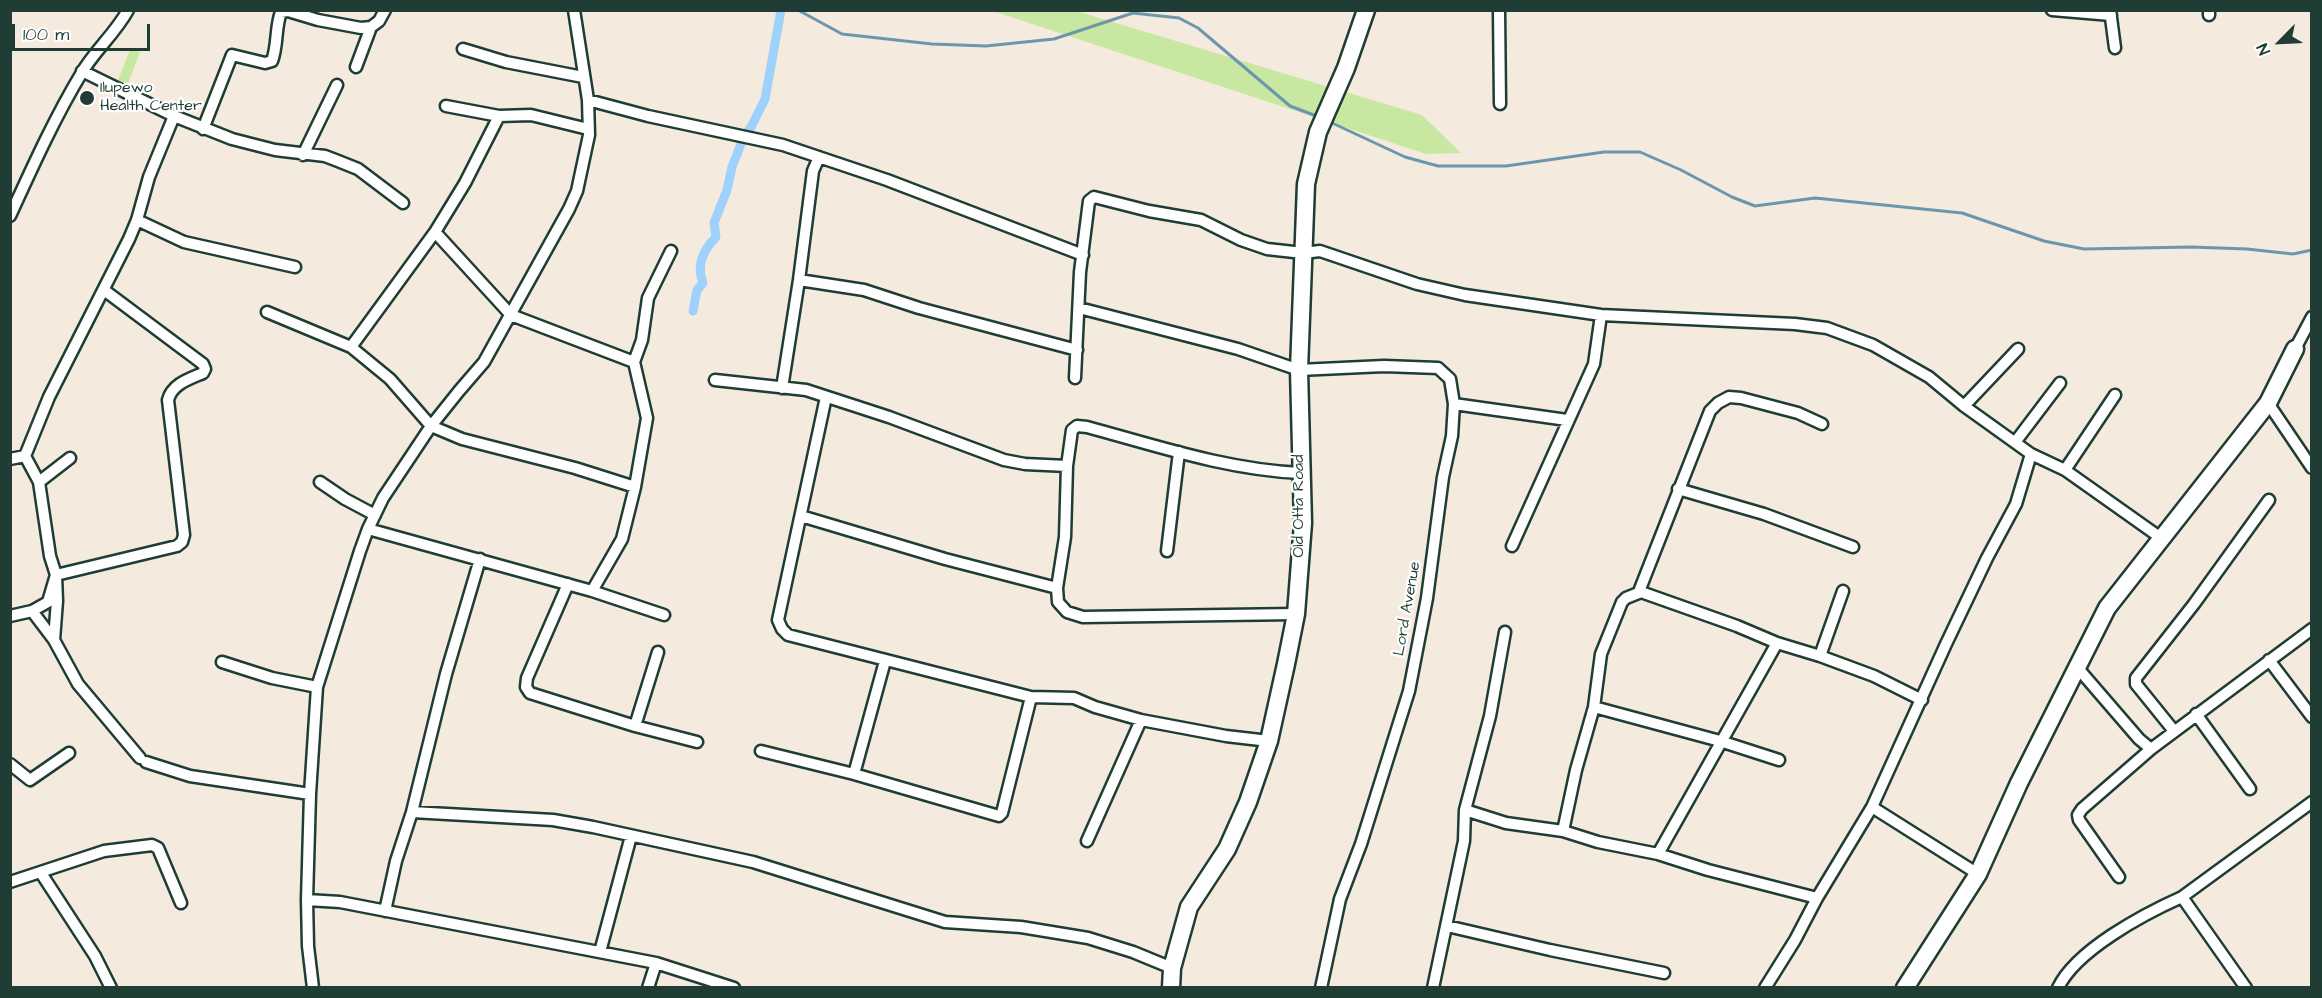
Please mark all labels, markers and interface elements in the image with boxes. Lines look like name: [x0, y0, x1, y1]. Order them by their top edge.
scale bar: [15, 12, 153, 50]
north arrow: [2250, 12, 2310, 72]
text: 100 m: [23, 22, 69, 47]
text: N: [2251, 40, 2276, 58]
place label: Ilupewo Health Center: [100, 79, 202, 117]
marker: Ilupewo Health Center: [78, 89, 96, 107]
street label: Old Otta Road: [1290, 455, 1310, 557]
street label: Lord Avenue: [1390, 560, 1426, 658]

